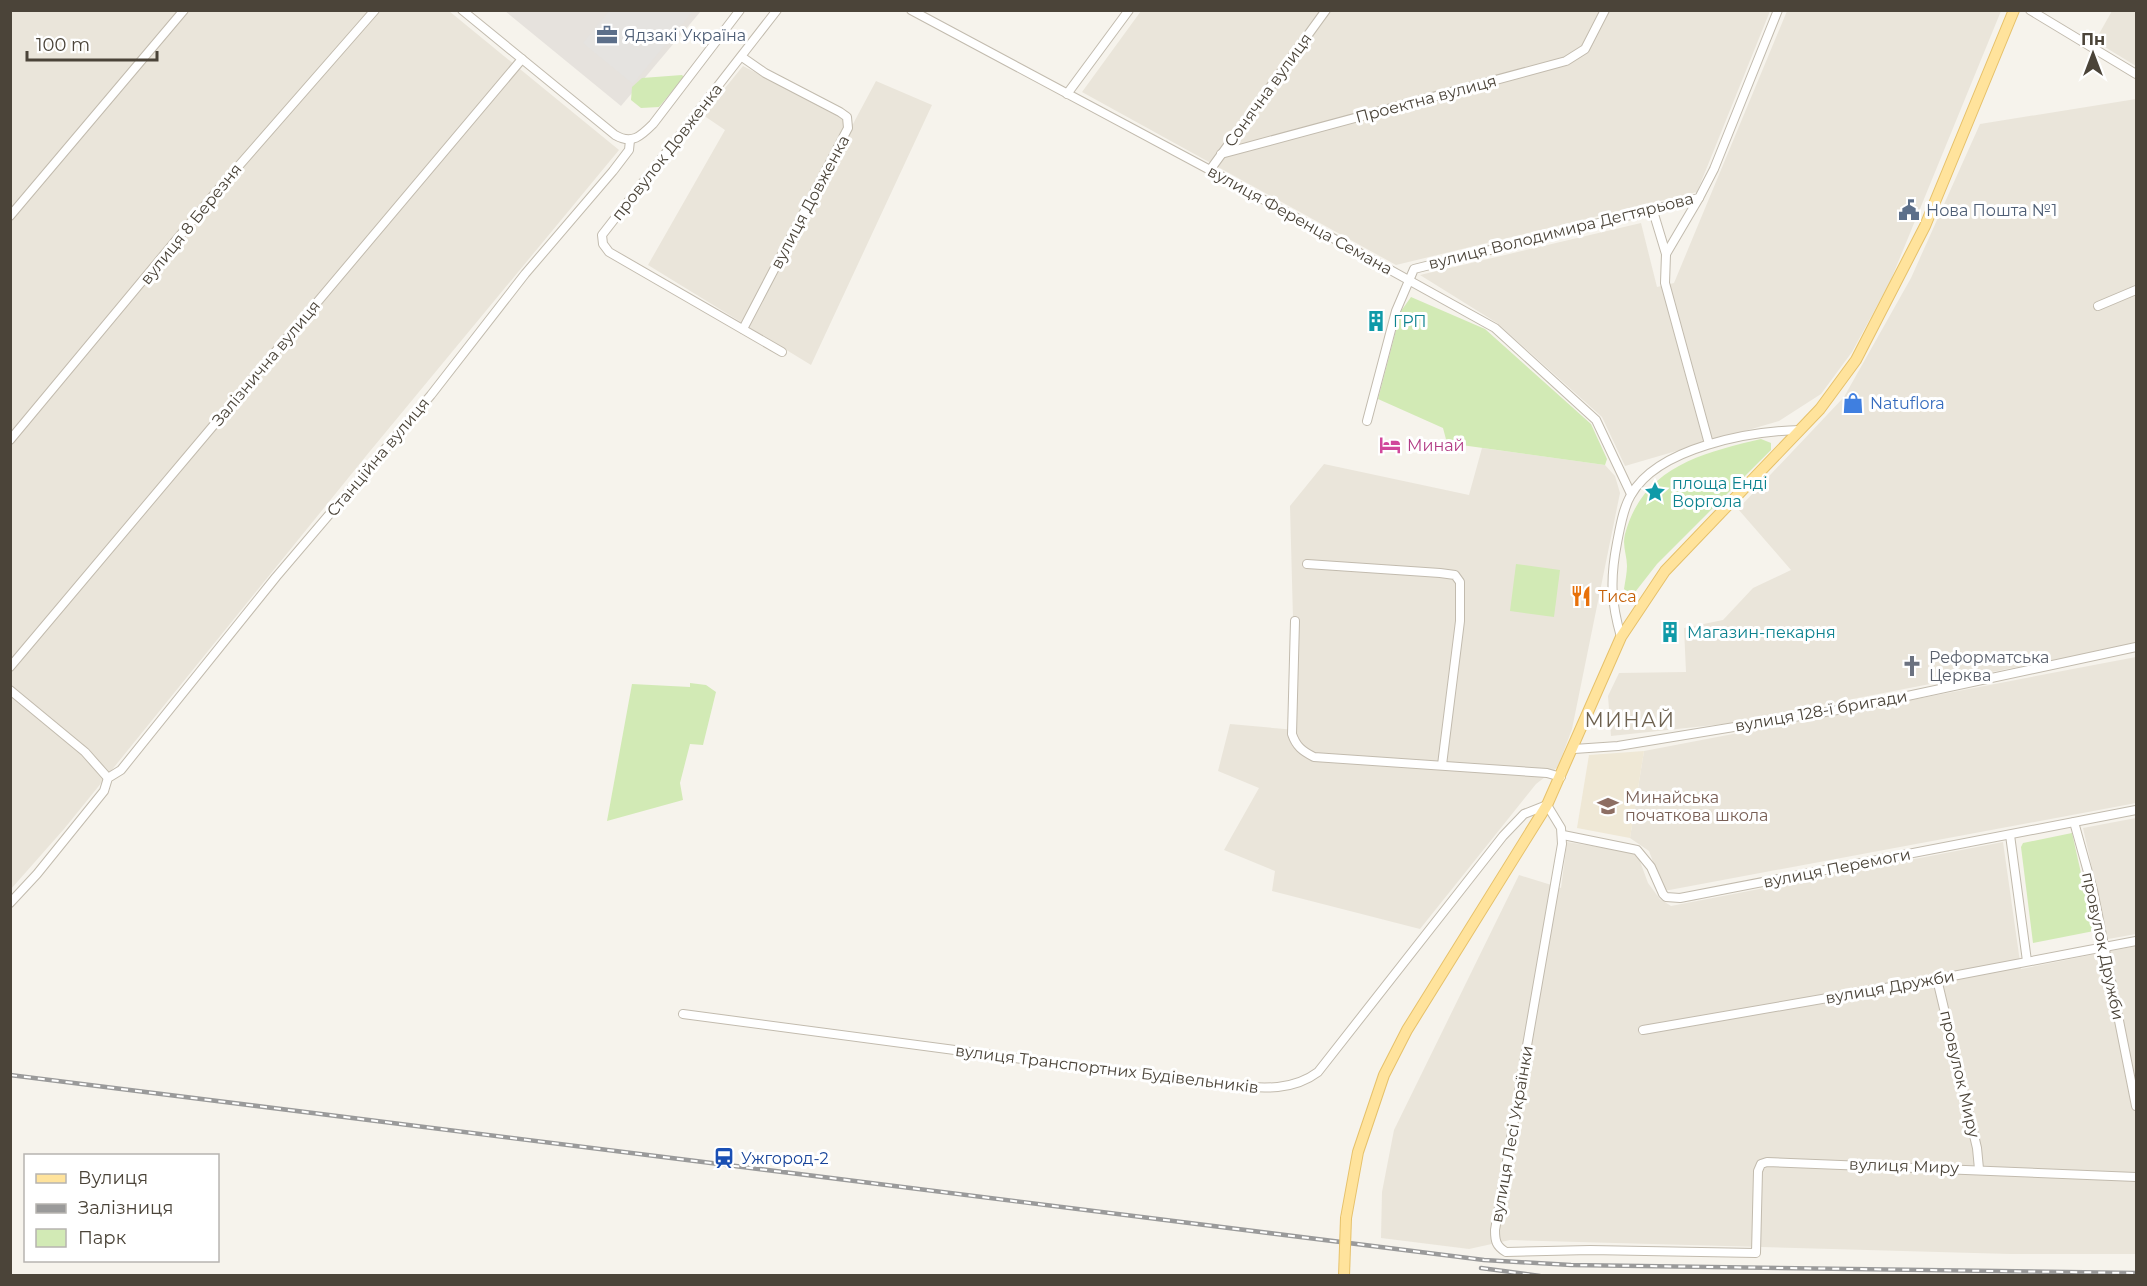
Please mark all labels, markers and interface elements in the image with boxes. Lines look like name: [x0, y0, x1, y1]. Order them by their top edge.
office icon: Ядзакі Україна: [595, 23, 619, 47]
scale bar: [27, 24, 158, 62]
north arrow: [2063, 24, 2123, 84]
place label: Ядзакі Україна: [624, 26, 746, 45]
street label: Сонячна вулиця: [1220, 30, 1316, 150]
text: Пн: [2081, 30, 2105, 49]
text: 100 m: [36, 34, 90, 56]
street label: Проектна вулиця: [1353, 71, 1499, 127]
street label: провулок Довженка: [608, 80, 726, 224]
street label: вулиця Довженка: [767, 132, 853, 272]
street label: вулиця 8 Березня: [136, 160, 246, 288]
street label: вулиця Ференца Семана: [1204, 161, 1396, 279]
street label: вулиця Володимира Дегтярьова: [1426, 189, 1696, 273]
public building icon: Нова Пошта №1: [1897, 198, 1921, 222]
place label: Нова Пошта №1: [1926, 201, 2057, 220]
street label: Залізнична вулиця: [208, 296, 324, 430]
building icon: ГРП: [1364, 309, 1388, 333]
place label: ГРП: [1393, 312, 1427, 331]
shop icon: Natuflora: [1841, 391, 1865, 415]
street label: Станційна вулиця: [323, 394, 433, 520]
place label: Natuflora: [1870, 394, 1945, 413]
hotel icon: Минай: [1378, 433, 1402, 457]
place label: Минай: [1407, 436, 1465, 455]
place label: площа Енді Воргола: [1672, 474, 1768, 511]
place icon: площа Енді Воргола: [1643, 480, 1667, 504]
restaurant icon: Тиса: [1569, 584, 1593, 608]
place label: Тиса: [1598, 587, 1637, 606]
building icon: Магазин-пекарня: [1658, 620, 1682, 644]
place label: Магазин-пекарня: [1687, 623, 1836, 642]
place label: Реформатська Церква: [1929, 648, 2049, 685]
church icon: Реформатська Церква: [1900, 654, 1924, 678]
street label: вулиця 128-ї бригади: [1733, 686, 1909, 736]
district label: МИНАЙ: [1584, 708, 1676, 732]
place label: Минайська початкова школа: [1625, 788, 1768, 825]
school or university icon: Минайська початкова школа: [1596, 794, 1620, 818]
street label: вулиця Перемоги: [1762, 844, 1912, 892]
street label: провулок Дружби: [2078, 870, 2128, 1022]
street label: вулиця Дружби: [1824, 966, 1956, 1008]
street label: провулок Миру: [1936, 1008, 1984, 1140]
street label: вулиця Транспортних Будівельників: [954, 1041, 1260, 1097]
street label: вулиця Лесі Українки: [1487, 1044, 1537, 1224]
station icon: Ужгород-2: [712, 1146, 736, 1170]
place label: Ужгород-2: [741, 1149, 828, 1168]
legend: [24, 1154, 219, 1262]
street label: вулиця Миру: [1849, 1155, 1960, 1177]
text: Вулиця: [78, 1167, 148, 1189]
text: Залізниця: [78, 1197, 173, 1219]
text: Парк: [78, 1227, 127, 1249]

